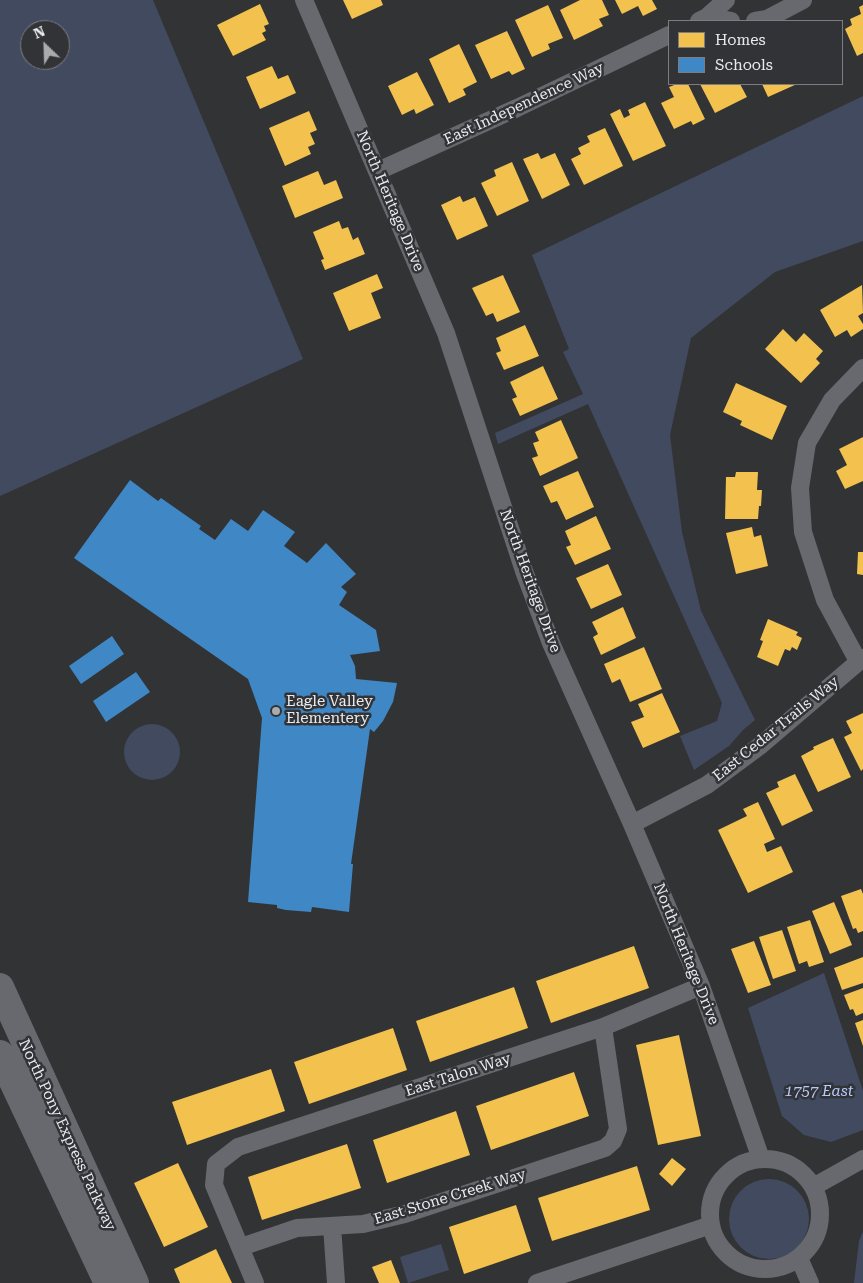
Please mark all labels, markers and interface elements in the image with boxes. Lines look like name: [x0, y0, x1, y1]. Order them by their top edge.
north arrow: [20, 20, 70, 70]
legend: [668, 20, 843, 85]
text: N: [31, 23, 47, 42]
text: Homes: [715, 31, 766, 49]
text: Schools: [715, 56, 773, 74]
street label: East Independence Way: [441, 59, 607, 149]
street label: North Heritage Drive: [352, 128, 428, 274]
street label: North Heritage Drive: [496, 507, 564, 655]
street label: East Cedar Trails Way: [709, 673, 843, 785]
place label: Eagle Valley Elementery: [286, 693, 373, 728]
marker: Eagle Valley Elementery: [270, 705, 282, 717]
street label: North Heritage Drive: [649, 881, 723, 1027]
street label: North Pony Express Parkway: [15, 1036, 119, 1234]
street label: East Talon Way: [403, 1049, 513, 1101]
park label: 1757 East: [785, 1083, 853, 1101]
street label: East Stone Creek Way: [372, 1165, 528, 1229]

